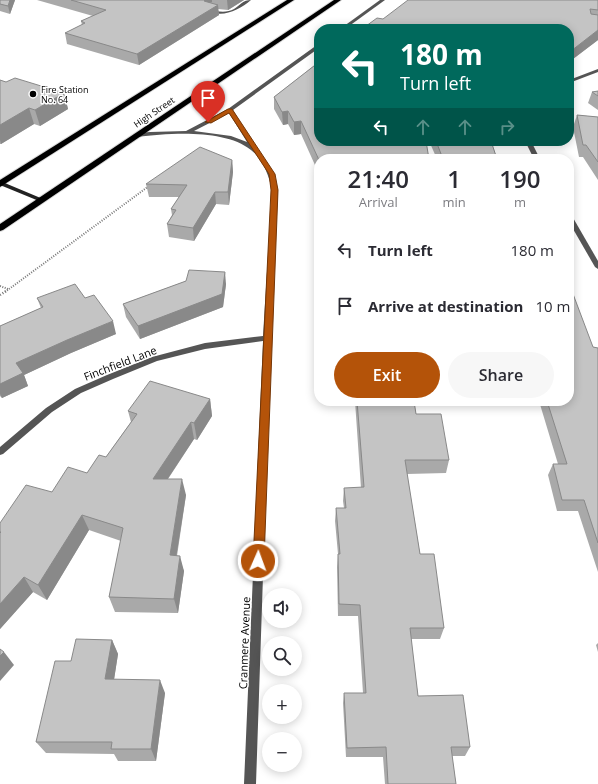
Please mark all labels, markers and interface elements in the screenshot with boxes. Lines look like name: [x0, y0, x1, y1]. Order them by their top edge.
text: 180 m: [400, 35, 483, 73]
icon: left: [334, 40, 386, 92]
text: Turn left: [400, 71, 471, 95]
pin: [191, 81, 225, 122]
place label: Fire Station No. 64: [41, 83, 89, 106]
icon: arrive: [197, 87, 219, 109]
marker: Fire Station No. 64: [28, 89, 38, 99]
street label: High Street: [131, 94, 177, 130]
icon: left: [370, 116, 392, 138]
icon: ahead: [412, 116, 434, 138]
icon: ahead: [454, 116, 476, 138]
icon: right: [496, 116, 518, 138]
text: 21:40: [348, 162, 409, 195]
text: 1: [447, 162, 461, 195]
text: 190: [499, 162, 540, 195]
text: Arrival: [359, 193, 398, 211]
text: min: [443, 193, 466, 211]
text: m: [514, 193, 526, 211]
icon: left: [334, 239, 356, 261]
text: Turn left: [368, 240, 433, 260]
text: 180 m: [510, 240, 554, 260]
icon: arrive: [334, 295, 356, 317]
text: Arrive at destination: [368, 296, 523, 316]
text: 10 m: [535, 296, 570, 316]
street label: Finchfield Lane: [81, 342, 159, 384]
button: Exit: [334, 352, 440, 398]
button: Share: [448, 352, 554, 398]
position arrow: [237, 540, 279, 582]
map controls: [262, 588, 302, 772]
button: sound: [262, 588, 302, 628]
street label: Cranmere Avenue: [235, 597, 253, 689]
button: search: [262, 636, 302, 676]
button: +: [262, 684, 302, 724]
button: −: [262, 732, 302, 772]

